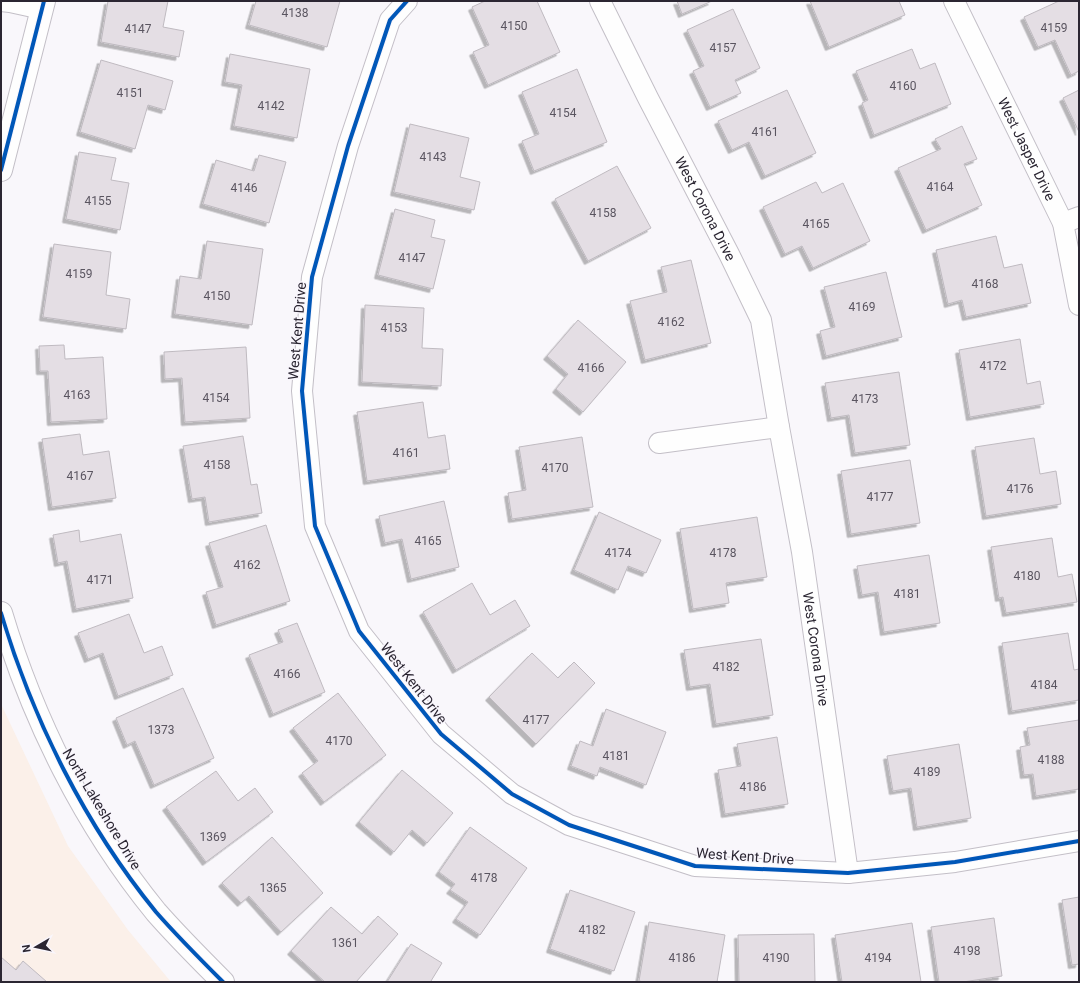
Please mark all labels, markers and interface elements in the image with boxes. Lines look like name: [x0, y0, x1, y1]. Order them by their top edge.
house number: 4138: [282, 6, 309, 20]
house number: 4150: [501, 19, 528, 33]
house number: 4159: [1041, 21, 1067, 35]
house number: 4147: [125, 22, 152, 36]
house number: 4157: [710, 41, 737, 55]
house number: 4160: [890, 79, 917, 93]
house number: 4151: [117, 86, 143, 100]
street label: West Jasper Drive: [995, 95, 1059, 203]
house number: 4142: [258, 99, 285, 113]
house number: 4154: [550, 106, 577, 120]
house number: 4161: [752, 125, 778, 139]
house number: 4143: [420, 150, 446, 164]
street label: West Corona Drive: [672, 154, 739, 263]
house number: 4164: [927, 180, 954, 194]
house number: 4146: [231, 181, 258, 195]
house number: 4155: [85, 194, 112, 208]
house number: 4158: [590, 206, 617, 220]
house number: 4165: [803, 217, 830, 231]
house number: 4147: [399, 251, 426, 265]
house number: 4159: [66, 267, 92, 281]
house number: 4168: [972, 277, 999, 291]
street label: West Kent Drive: [285, 281, 309, 381]
house number: 4150: [204, 289, 231, 303]
house number: 4169: [849, 300, 875, 314]
house number: 4162: [658, 315, 685, 329]
house number: 4153: [381, 321, 407, 335]
house number: 4172: [980, 359, 1007, 373]
house number: 4166: [578, 361, 605, 375]
house number: 4163: [64, 388, 90, 402]
house number: 4154: [203, 391, 230, 405]
house number: 4173: [852, 392, 878, 406]
house number: 4161: [393, 446, 419, 460]
house number: 4158: [204, 458, 231, 472]
house number: 4170: [542, 461, 569, 475]
house number: 4167: [67, 469, 94, 483]
house number: 4176: [1007, 482, 1034, 496]
house number: 4177: [867, 490, 894, 504]
house number: 4165: [415, 534, 442, 548]
house number: 4174: [605, 546, 632, 560]
house number: 4178: [710, 546, 737, 560]
house number: 4162: [234, 558, 261, 572]
house number: 4180: [1014, 569, 1041, 583]
house number: 4171: [87, 573, 113, 587]
house number: 4181: [894, 587, 920, 601]
street label: West Corona Drive: [800, 591, 832, 707]
street label: West Kent Drive: [377, 639, 451, 727]
house number: 4182: [713, 660, 740, 674]
house number: 4166: [274, 667, 301, 681]
house number: 4184: [1031, 678, 1058, 692]
house number: 4177: [523, 713, 550, 727]
house number: 1373: [148, 723, 174, 737]
house number: 4170: [326, 734, 353, 748]
street label: North Lakeshore Drive: [60, 746, 144, 872]
house number: 4181: [603, 749, 629, 763]
house number: 4188: [1038, 753, 1065, 767]
house number: 4189: [914, 765, 940, 779]
house number: 4186: [740, 780, 767, 794]
house number: 1369: [200, 830, 226, 844]
street label: West Kent Drive: [695, 845, 795, 867]
house number: 4178: [471, 871, 498, 885]
house number: 1365: [260, 881, 287, 895]
house number: 4182: [579, 923, 606, 937]
north arrow: [16, 927, 56, 967]
house number: 1361: [332, 936, 358, 950]
text: N: [20, 943, 34, 953]
house number: 4198: [954, 944, 981, 958]
house number: 4186: [669, 951, 696, 965]
house number: 4190: [763, 951, 790, 965]
house number: 4194: [865, 951, 892, 965]

